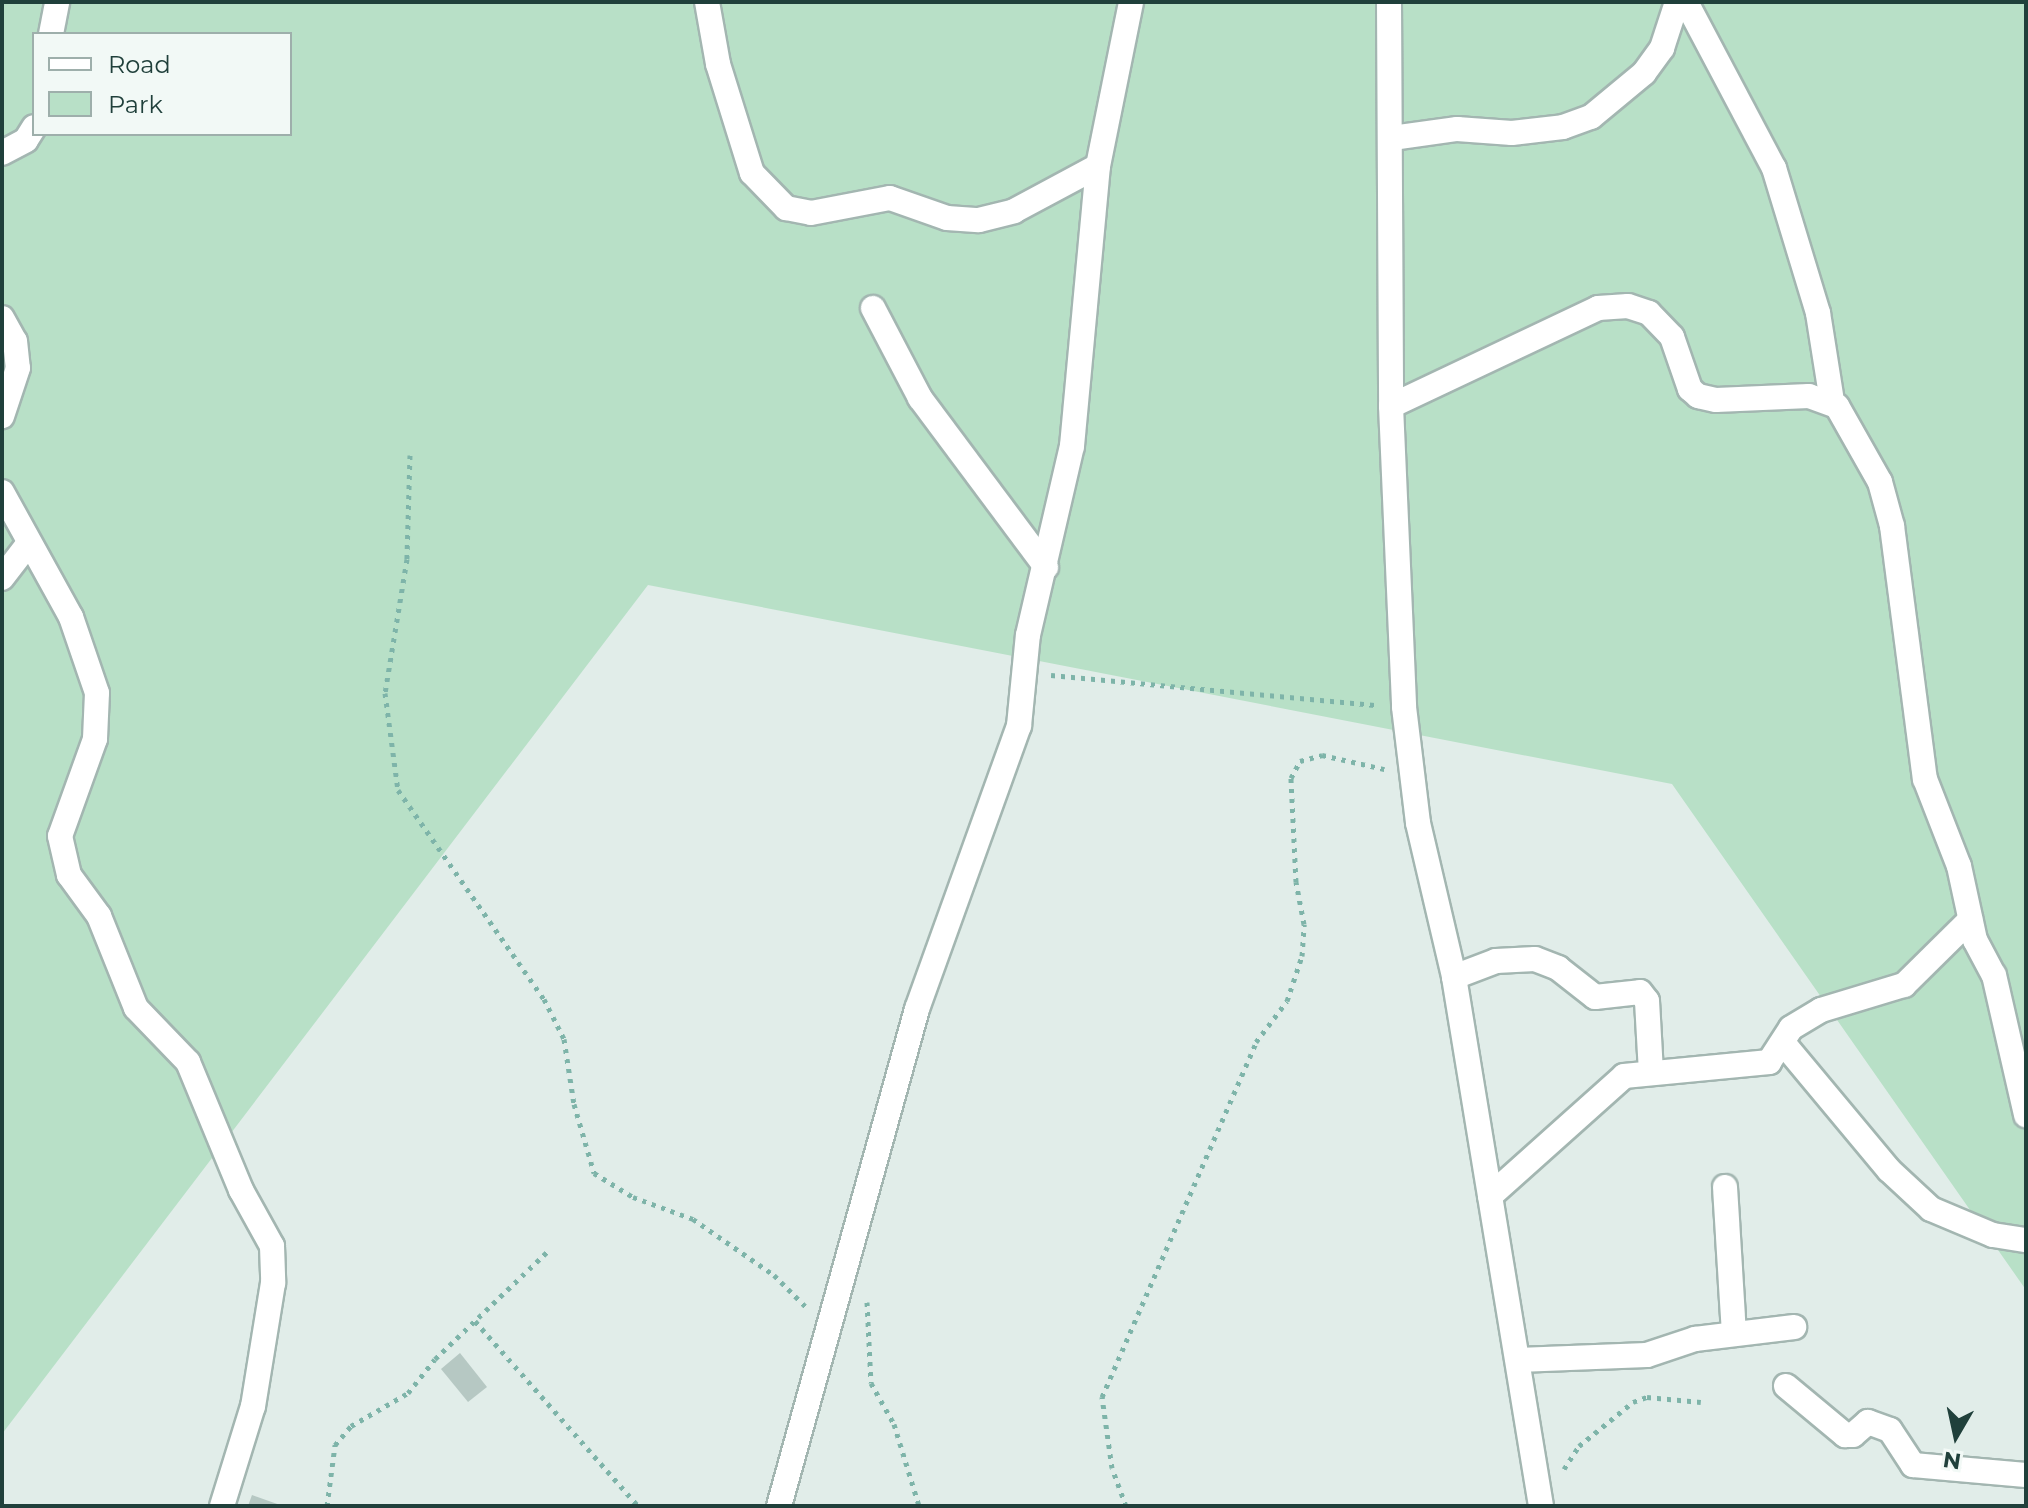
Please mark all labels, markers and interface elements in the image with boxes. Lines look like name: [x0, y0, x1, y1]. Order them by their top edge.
legend: [32, 32, 292, 136]
text: Road: [108, 50, 171, 79]
text: Park: [108, 90, 163, 119]
north arrow: [1916, 1396, 1996, 1476]
text: N: [1941, 1445, 1963, 1475]

